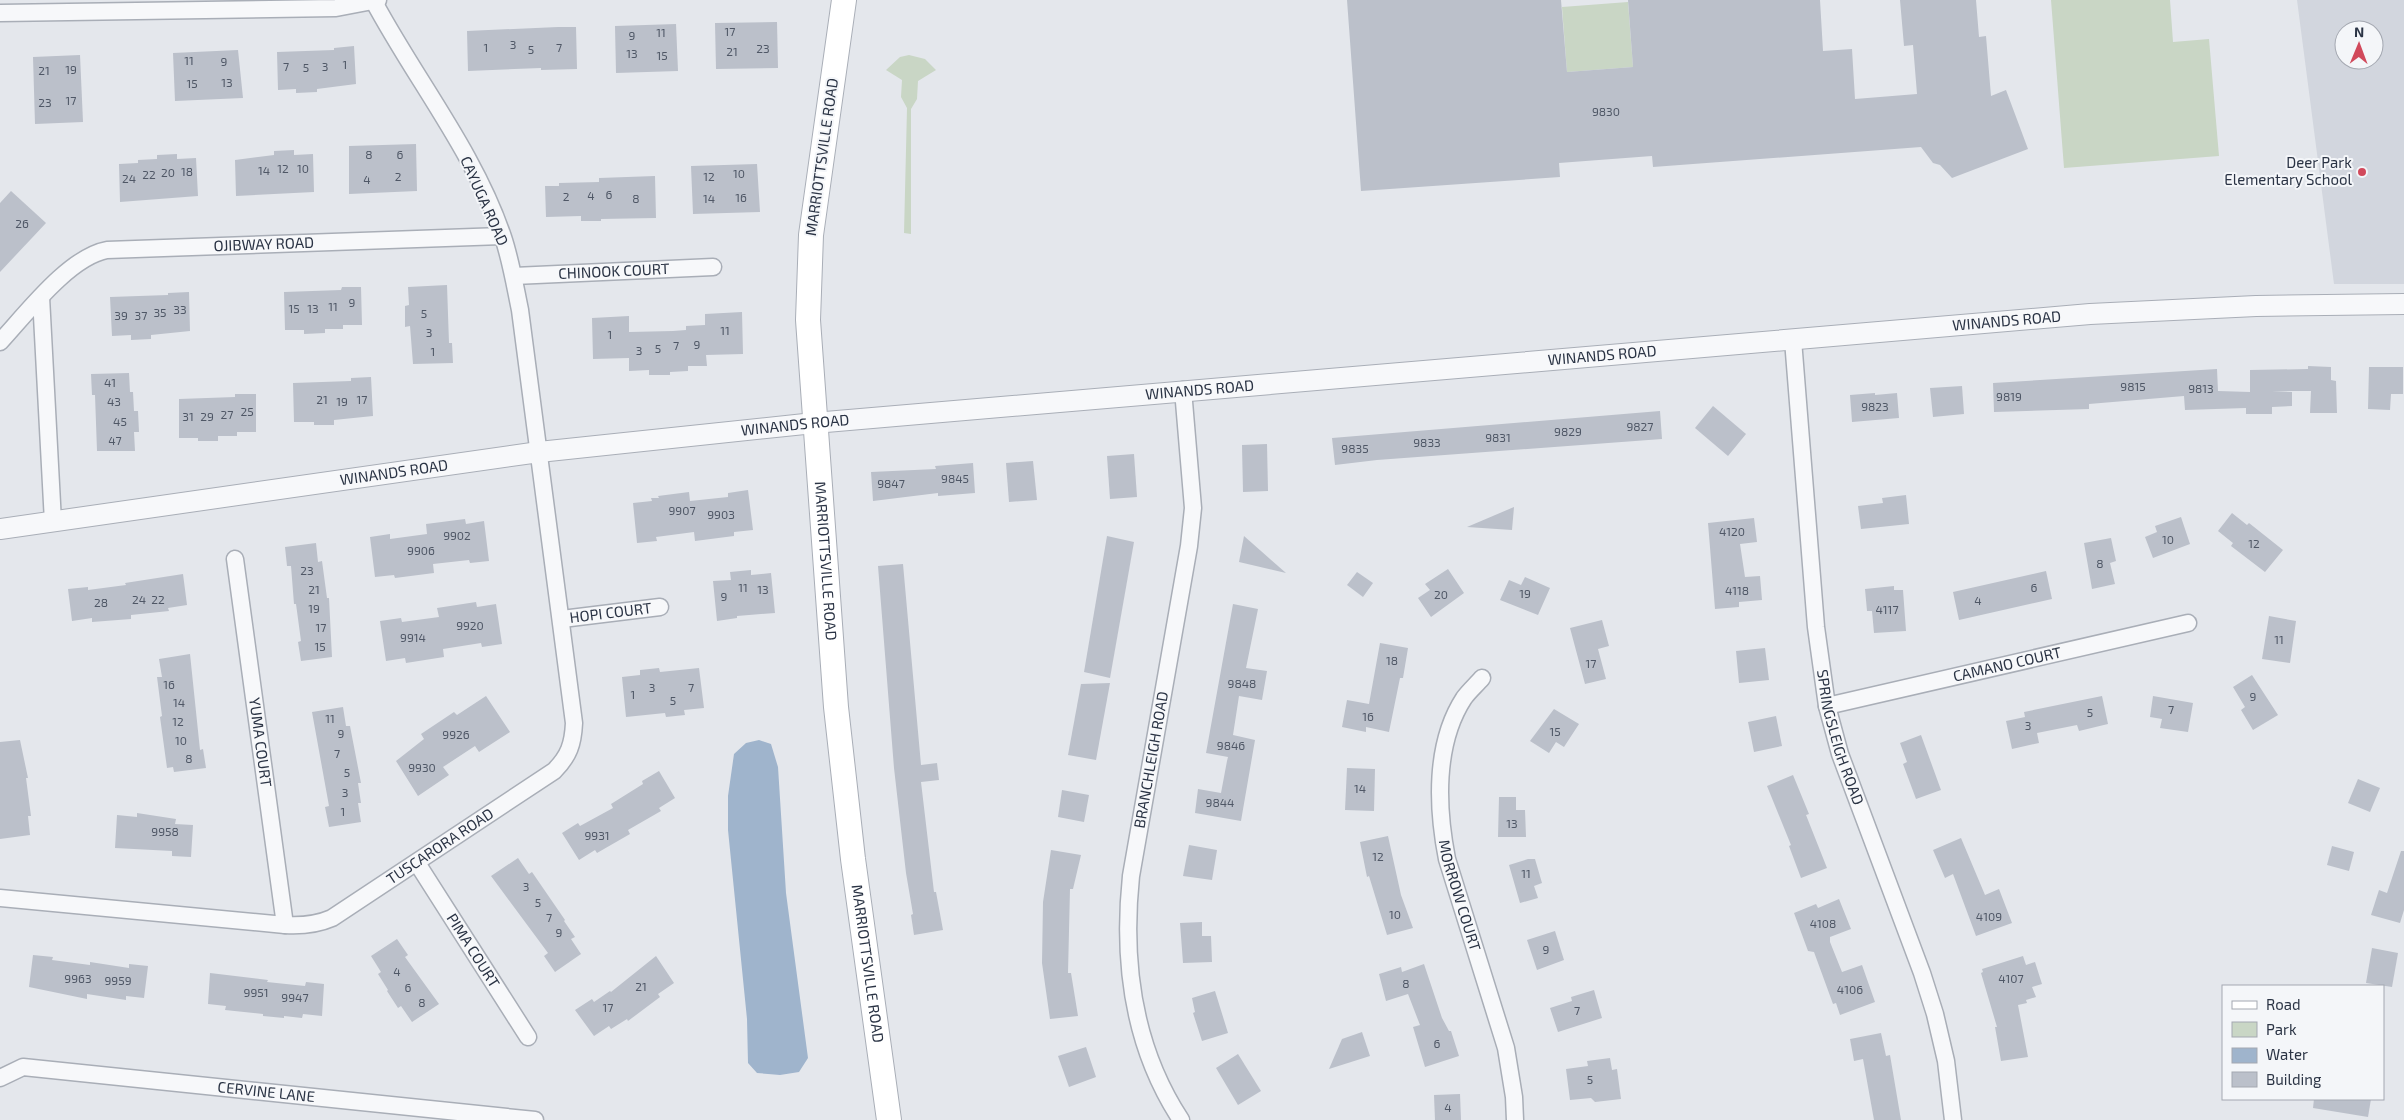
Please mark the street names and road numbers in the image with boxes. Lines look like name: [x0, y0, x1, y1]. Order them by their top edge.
street label: MARRIOTTSVILLE ROAD: [801, 77, 841, 237]
street label: CAYUGA ROAD: [457, 153, 513, 248]
street label: OJIBWAY ROAD: [213, 233, 314, 254]
street label: CHINOOK COURT: [558, 259, 670, 282]
street label: WINANDS ROAD: [1952, 307, 2062, 334]
street label: WINANDS ROAD: [1547, 341, 1657, 368]
street label: WINANDS ROAD: [1144, 375, 1255, 403]
street label: WINANDS ROAD: [740, 410, 850, 439]
street label: WINANDS ROAD: [339, 455, 449, 488]
street label: MARRIOTTSVILLE ROAD: [812, 481, 841, 641]
street label: HOPI COURT: [568, 598, 653, 626]
street label: CAMANO COURT: [1951, 642, 2063, 685]
street label: SPRINGSLEIGH ROAD: [1814, 668, 1868, 807]
street label: BRANCHLEIGH ROAD: [1130, 690, 1171, 830]
street label: YUMA COURT: [246, 696, 276, 788]
street label: TUSCARORA ROAD: [383, 804, 497, 887]
street label: MORROW COURT: [1436, 838, 1485, 953]
street label: MARRIOTTSVILLE ROAD: [849, 883, 888, 1044]
street label: PIMA COURT: [443, 910, 504, 991]
street label: CERVINE LANE: [217, 1077, 316, 1105]

